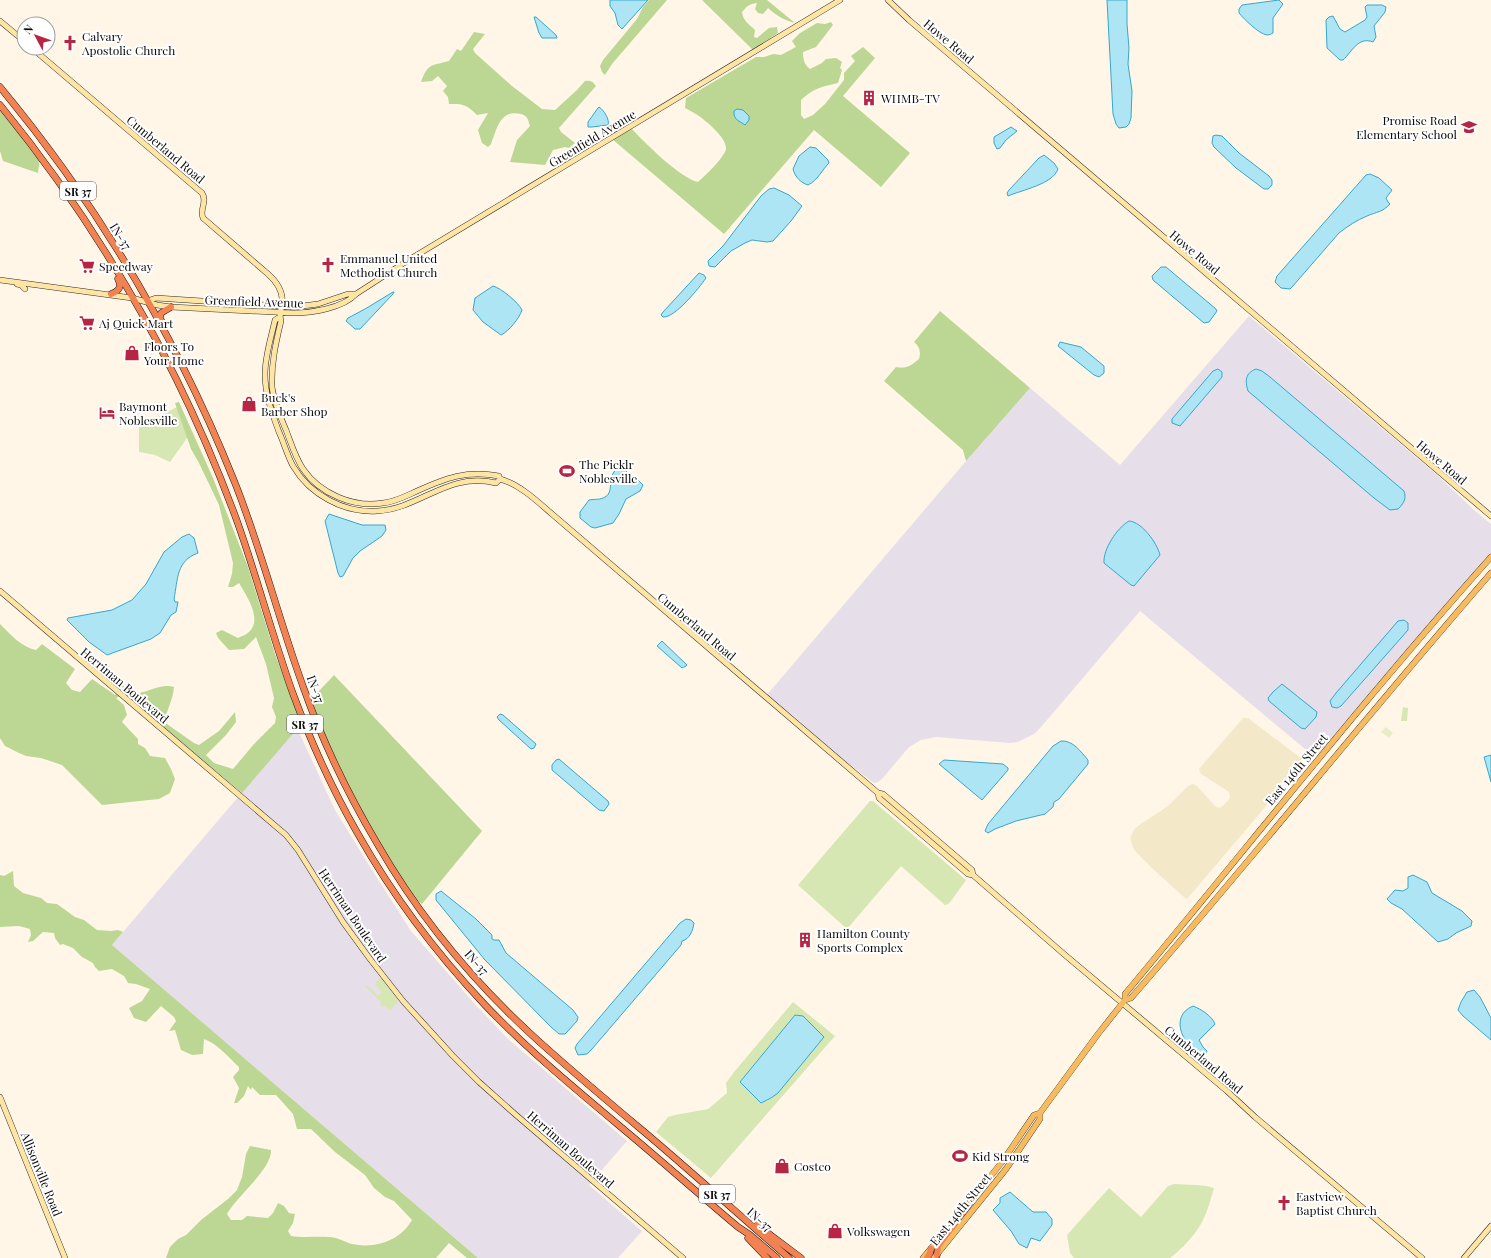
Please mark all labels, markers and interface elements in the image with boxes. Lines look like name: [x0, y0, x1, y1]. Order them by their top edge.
street label: Howe Road: [921, 15, 977, 67]
north arrow: [16, 16, 56, 56]
text: N: [20, 21, 36, 37]
place label: Calvary Apostolic Church: [81, 28, 175, 58]
church icon: Calvary Apostolic Church: [61, 34, 79, 52]
building icon: WHMB-TV: [860, 89, 878, 107]
place label: WHMB-TV: [880, 90, 940, 106]
street label: Greenfield Avenue: [546, 106, 638, 170]
street label: Cumberland Road: [123, 111, 209, 187]
place label: Promise Road Elementary School: [1356, 112, 1458, 142]
school or university icon: Promise Road Elementary School: [1460, 118, 1478, 136]
road number: SR 37: [60, 182, 96, 200]
street label: IN-37: [107, 220, 135, 253]
street label: Howe Road: [1167, 226, 1223, 278]
place label: Emmanuel United Methodist Church: [340, 250, 437, 280]
church icon: Emmanuel United Methodist Church: [319, 256, 337, 274]
supermarket icon: Speedway: [78, 257, 96, 275]
place label: Speedway: [99, 258, 153, 274]
street label: Greenfield Avenue: [204, 291, 304, 311]
supermarket icon: Aj Quick Mart: [78, 314, 96, 332]
place label: Aj Quick Mart: [98, 315, 174, 331]
place label: Floors To Your Home: [143, 338, 204, 368]
shop icon: Floors To Your Home: [123, 344, 141, 362]
place label: Buck's Barber Shop: [261, 389, 328, 419]
shop icon: Buck's Barber Shop: [240, 395, 258, 413]
place label: Baymont Noblesville: [119, 398, 177, 428]
hotel icon: Baymont Noblesville: [98, 404, 116, 422]
street label: Howe Road: [1414, 436, 1470, 488]
place label: The Picklr Noblesville: [579, 456, 637, 486]
sports icon: The Picklr Noblesville: [558, 462, 576, 480]
street label: Cumberland Road: [654, 588, 740, 664]
street label: Herriman Boulevard: [78, 643, 172, 727]
street label: IN-37: [304, 673, 328, 705]
road number: SR 37: [287, 715, 323, 733]
street label: East 146th Street: [1261, 729, 1331, 808]
street label: Herriman Boulevard: [316, 865, 390, 965]
place label: Hamilton County Sports Complex: [817, 925, 910, 955]
building icon: Hamilton County Sports Complex: [796, 931, 814, 949]
street label: IN-37: [462, 946, 493, 978]
street label: Cumberland Road: [1161, 1021, 1247, 1097]
street label: Herriman Boulevard: [524, 1107, 618, 1191]
street label: Allisonville Road: [17, 1129, 66, 1218]
sports icon: Kid Strong: [951, 1147, 969, 1165]
place label: Kid Strong: [972, 1148, 1030, 1164]
shop icon: Costco: [773, 1157, 791, 1175]
place label: Costco: [794, 1158, 831, 1174]
street label: East 146th Street: [926, 1169, 995, 1249]
road number: SR 37: [699, 1185, 735, 1203]
place label: Eastview Baptist Church: [1296, 1188, 1377, 1218]
church icon: Eastview Baptist Church: [1275, 1194, 1293, 1212]
street label: IN-37: [744, 1204, 776, 1235]
shop icon: Volkswagen: [826, 1222, 844, 1240]
place label: Volkswagen: [846, 1223, 910, 1239]

